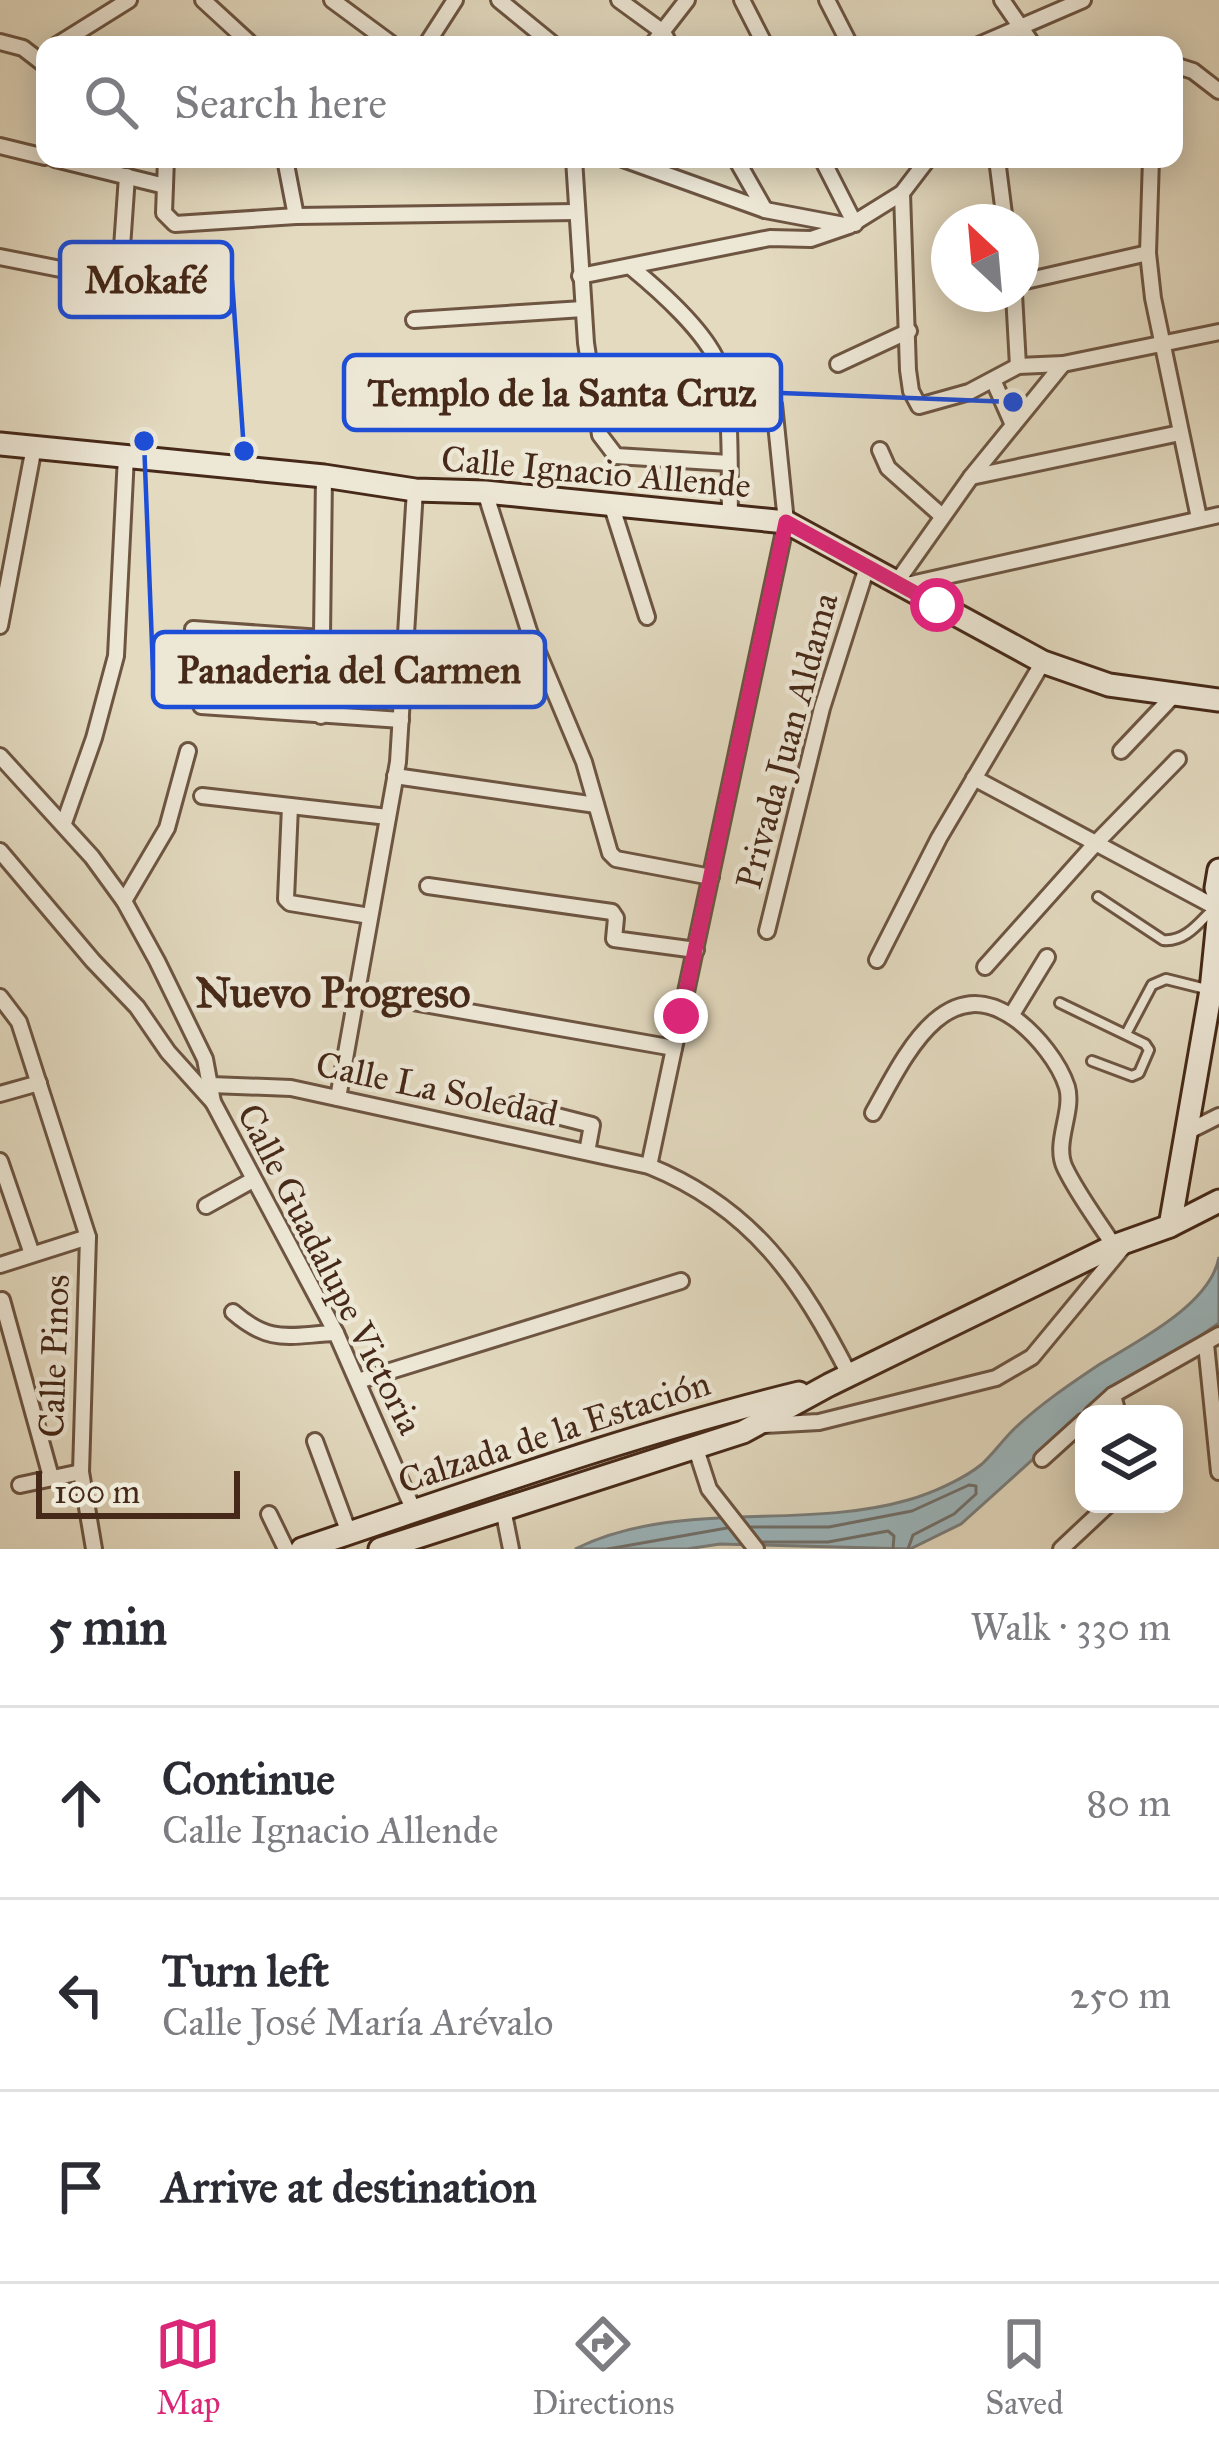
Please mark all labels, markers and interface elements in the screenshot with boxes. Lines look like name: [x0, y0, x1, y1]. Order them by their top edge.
search box: [36, 36, 1183, 168]
icon: search: [78, 69, 144, 135]
text: Search here: [174, 75, 387, 130]
north arrow: [931, 204, 1039, 312]
callout: Mokafé: [60, 242, 232, 317]
text: Mokafé: [84, 256, 208, 304]
callout: Templo de la Santa Cruz: [344, 355, 781, 430]
text: Templo de la Santa Cruz: [368, 369, 756, 417]
street label: Calle Ignacio Allende: [439, 437, 753, 507]
route start: [910, 578, 964, 632]
street label: Privada Juan Aldama: [726, 587, 848, 894]
callout: Panaderia del Carmen: [153, 632, 545, 707]
text: Panaderia del Carmen: [177, 646, 521, 694]
district label: Nuevo Progreso: [195, 967, 471, 1019]
route end: [654, 989, 708, 1043]
street label: Calle La Soledad: [312, 1042, 562, 1136]
street label: Calle Guadalupe Victoria: [228, 1096, 433, 1442]
street label: Calle Pinos: [29, 1274, 79, 1438]
street label: Calzada de la Estación: [392, 1361, 716, 1503]
map controls: [1075, 1405, 1183, 1513]
button: layers: [1075, 1405, 1183, 1513]
scale bar: [36, 1465, 240, 1518]
text: 100 m: [54, 1472, 140, 1512]
text: 5 min: [48, 1596, 167, 1658]
text: Walk · 330 m: [970, 1603, 1171, 1651]
text: Continue: [162, 1751, 335, 1806]
icon: ahead: [48, 1770, 114, 1836]
text: 80 m: [1086, 1779, 1171, 1827]
text: Calle Ignacio Allende: [162, 1806, 498, 1854]
text: Turn left: [162, 1943, 329, 1998]
icon: left: [48, 1962, 114, 2028]
text: 250 m: [1070, 1971, 1171, 2019]
text: Calle José María Arévalo: [162, 1998, 553, 2046]
icon: arrive: [48, 2154, 114, 2220]
text: Arrive at destination: [162, 2159, 537, 2214]
tab: Map: [155, 2311, 221, 2423]
tab: Directions: [532, 2311, 674, 2423]
tab: Saved: [985, 2311, 1064, 2423]

